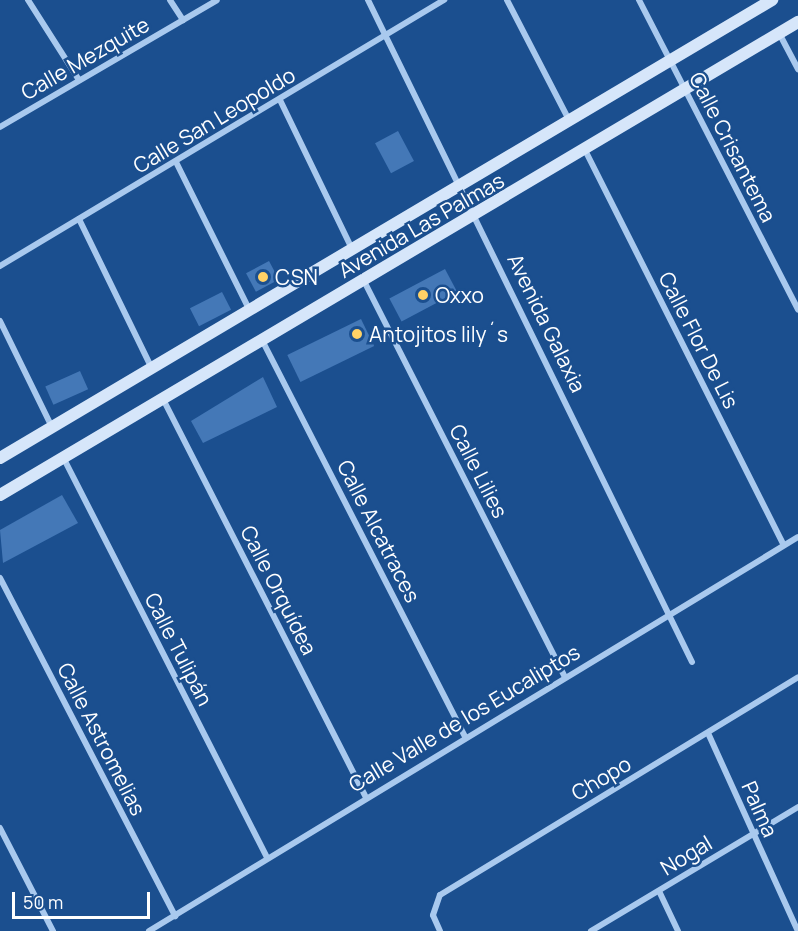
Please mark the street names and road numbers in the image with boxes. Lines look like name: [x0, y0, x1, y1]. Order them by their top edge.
street label: Calle Mezquite: [17, 11, 153, 105]
street label: Calle San Leopoldo: [129, 62, 299, 178]
street label: Calle Crisantema: [684, 68, 782, 226]
street label: Avenida Las Palmas: [334, 167, 508, 283]
street label: Avenida Galaxia: [503, 250, 591, 396]
street label: Calle Flor De Lis: [654, 268, 744, 412]
street label: Calle Lilies: [445, 420, 513, 522]
street label: Calle Alcatraces: [332, 456, 426, 606]
street label: Calle Orquídea: [236, 521, 322, 659]
street label: Calle Tulipán: [140, 588, 218, 710]
street label: Calle Valle de los Eucaliptos: [344, 639, 584, 797]
street label: Calle Astromelias: [53, 658, 151, 820]
street label: Chopo: [567, 751, 635, 805]
street label: Palma: [737, 777, 783, 841]
street label: Nogal: [656, 830, 716, 880]

